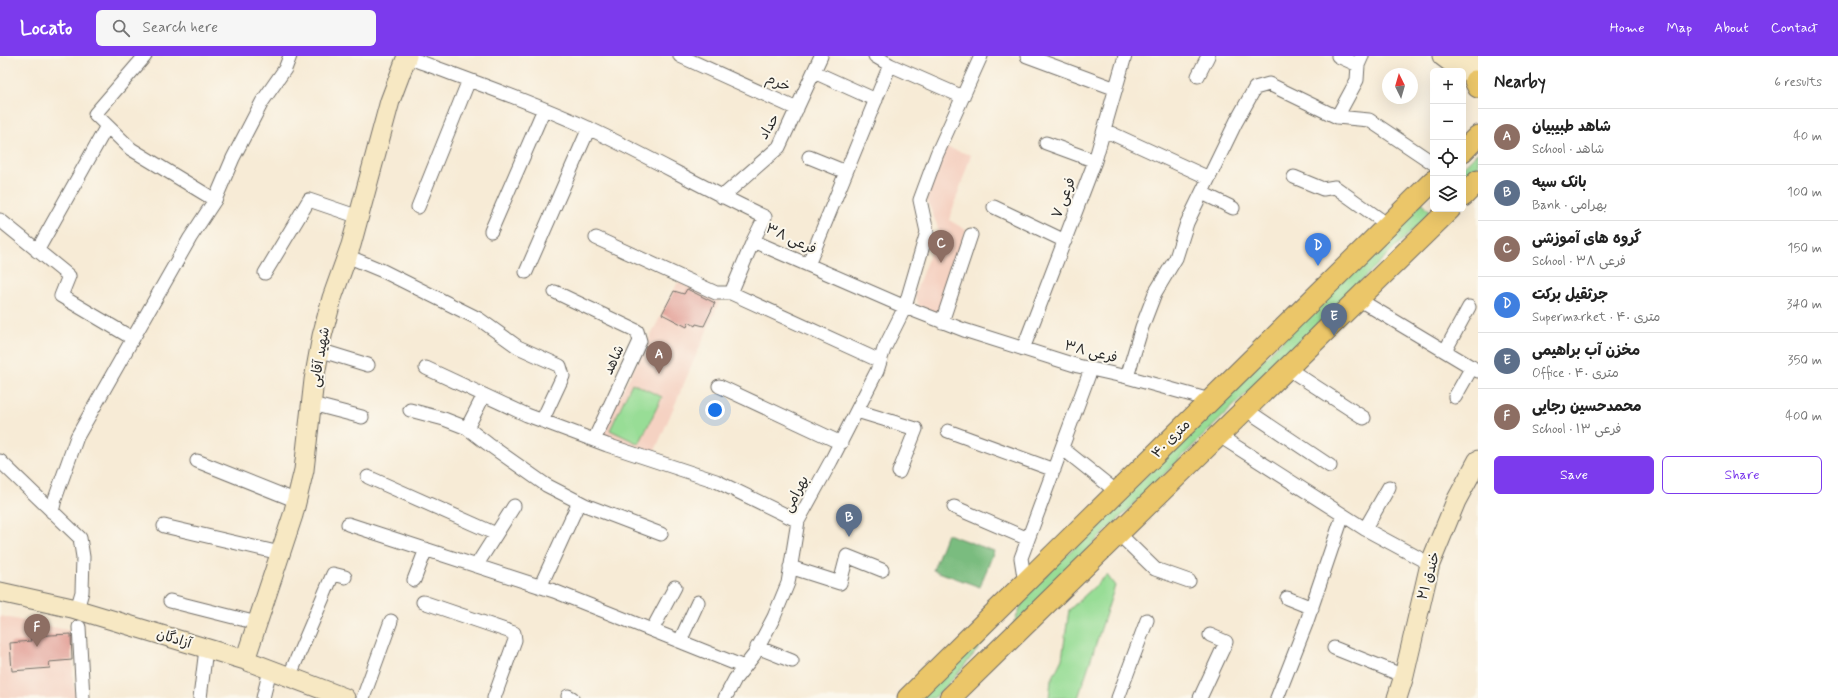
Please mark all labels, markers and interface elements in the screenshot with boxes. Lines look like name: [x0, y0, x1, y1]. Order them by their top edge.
search box: [96, 10, 376, 46]
text: Locato: [20, 16, 72, 41]
icon: search: [110, 17, 132, 39]
text: Search here: [142, 18, 218, 38]
text: Home: [1610, 19, 1644, 37]
text: Map: [1666, 19, 1692, 37]
text: About: [1714, 19, 1749, 37]
text: Contact: [1771, 19, 1818, 37]
north arrow: [1382, 68, 1418, 104]
map controls: [1430, 68, 1466, 212]
button: +: [1430, 68, 1466, 104]
street label: خرم: [762, 70, 793, 98]
text: Nearby: [1494, 71, 1546, 93]
text: 6 results: [1774, 74, 1822, 91]
button: −: [1430, 104, 1466, 140]
street label: حداد: [755, 111, 784, 143]
text: شاهد طبیبیان: [1532, 117, 1611, 137]
text: A: [1503, 128, 1511, 145]
text: 40 m: [1793, 128, 1822, 145]
button: locate: [1430, 140, 1466, 176]
text: School · شاهد: [1532, 141, 1604, 158]
text: بانک سپه: [1532, 173, 1587, 193]
street label: فرعی ۷: [1048, 175, 1080, 221]
button: layers: [1430, 176, 1466, 212]
text: B: [1503, 184, 1511, 201]
text: 100 m: [1787, 184, 1822, 201]
text: Bank · بهرامی: [1532, 197, 1607, 214]
street label: فرعی ۳۸: [763, 219, 819, 259]
text: گروه های آموزشی: [1532, 229, 1641, 249]
pin: C: [928, 230, 954, 263]
pin: D: [1305, 233, 1331, 266]
text: C: [1502, 240, 1512, 257]
text: 150 m: [1788, 240, 1822, 257]
text: School · فرعی ۳۸: [1532, 253, 1626, 270]
text: جرثقیل برکت: [1532, 285, 1608, 305]
text: D: [1503, 296, 1511, 313]
text: 340 m: [1787, 296, 1822, 313]
pin: E: [1321, 303, 1347, 336]
text: Supermarket · ۴۰ متری: [1532, 309, 1660, 326]
street label: شهید آقایی: [306, 325, 334, 389]
street label: فرعی ۳۸: [1063, 337, 1119, 367]
pin: A: [646, 341, 672, 374]
text: مخزن آب براهیمی: [1532, 341, 1640, 361]
street label: شاهد: [599, 342, 629, 378]
text: E: [1503, 352, 1511, 369]
text: 350 m: [1788, 352, 1822, 369]
text: Office · ۴۰ متری: [1532, 365, 1619, 382]
text: محمدحسین رجایی: [1532, 397, 1642, 417]
your location: [705, 400, 725, 420]
text: F: [1504, 408, 1510, 425]
text: 400 m: [1785, 408, 1822, 425]
street label: ۴۰ متری: [1148, 416, 1194, 462]
text: School · فرعی ۱۳: [1532, 421, 1621, 438]
button: Save: [1494, 456, 1654, 494]
button: Share: [1662, 456, 1822, 494]
street label: بهرامی: [779, 472, 813, 516]
pin: B: [836, 504, 862, 537]
street label: ۲۱ خندق: [1414, 550, 1444, 602]
pin: F: [24, 614, 50, 647]
street label: آزادگان: [154, 625, 194, 653]

